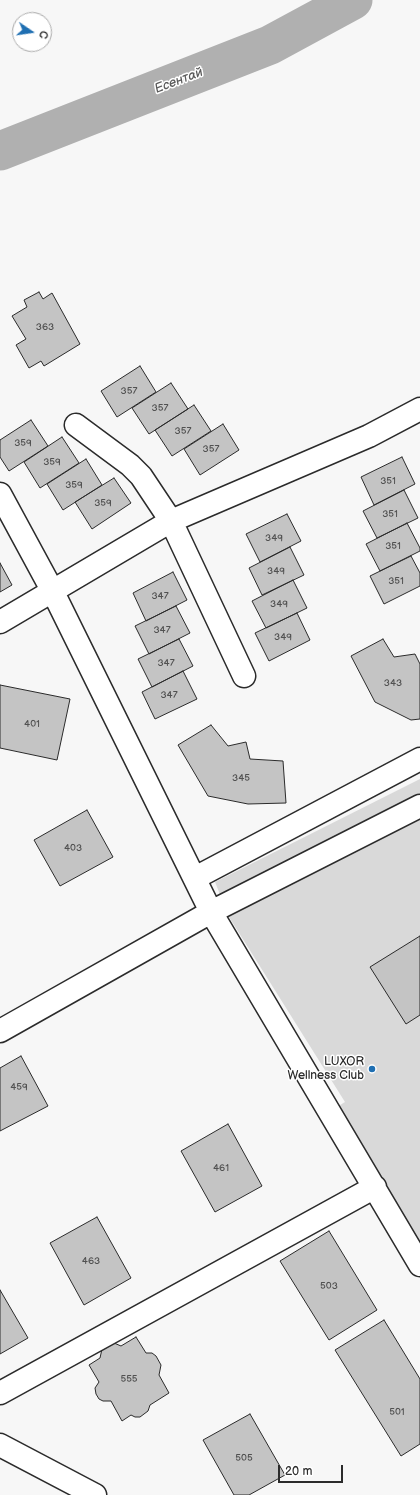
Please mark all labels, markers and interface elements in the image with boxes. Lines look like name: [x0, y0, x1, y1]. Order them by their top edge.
north arrow: [12, 12, 52, 52]
text: С: [36, 29, 50, 40]
water label: Есентай: [153, 65, 205, 97]
house number: 363: [36, 321, 54, 333]
house number: 357: [121, 385, 137, 397]
house number: 357: [152, 402, 168, 414]
house number: 357: [175, 425, 191, 437]
house number: 359: [14, 437, 32, 449]
house number: 357: [203, 443, 219, 455]
house number: 359: [43, 456, 61, 468]
house number: 351: [380, 475, 396, 487]
house number: 359: [65, 479, 83, 491]
house number: 359: [94, 497, 112, 509]
house number: 351: [382, 508, 398, 520]
house number: 349: [265, 532, 283, 544]
house number: 351: [385, 540, 401, 552]
house number: 349: [267, 565, 285, 577]
house number: 351: [388, 575, 404, 587]
house number: 347: [151, 590, 169, 602]
house number: 349: [270, 598, 288, 610]
house number: 347: [153, 624, 171, 636]
house number: 349: [274, 631, 292, 643]
house number: 347: [157, 657, 175, 669]
house number: 343: [384, 677, 402, 689]
house number: 347: [160, 689, 178, 701]
house number: 401: [24, 718, 40, 730]
house number: 345: [232, 772, 250, 784]
house number: 403: [64, 842, 82, 854]
place label: LUXOR Wellness Club: [288, 1055, 364, 1083]
marker: LUXOR Wellness Club: [367, 1064, 377, 1074]
house number: 459: [10, 1081, 28, 1093]
house number: 461: [213, 1162, 229, 1174]
house number: 463: [82, 1255, 100, 1267]
house number: 503: [320, 1280, 338, 1292]
house number: 555: [120, 1373, 138, 1385]
house number: 501: [389, 1406, 405, 1418]
house number: 505: [235, 1452, 253, 1464]
scale bar: [280, 1457, 345, 1483]
text: 20 m: [285, 1464, 312, 1479]

